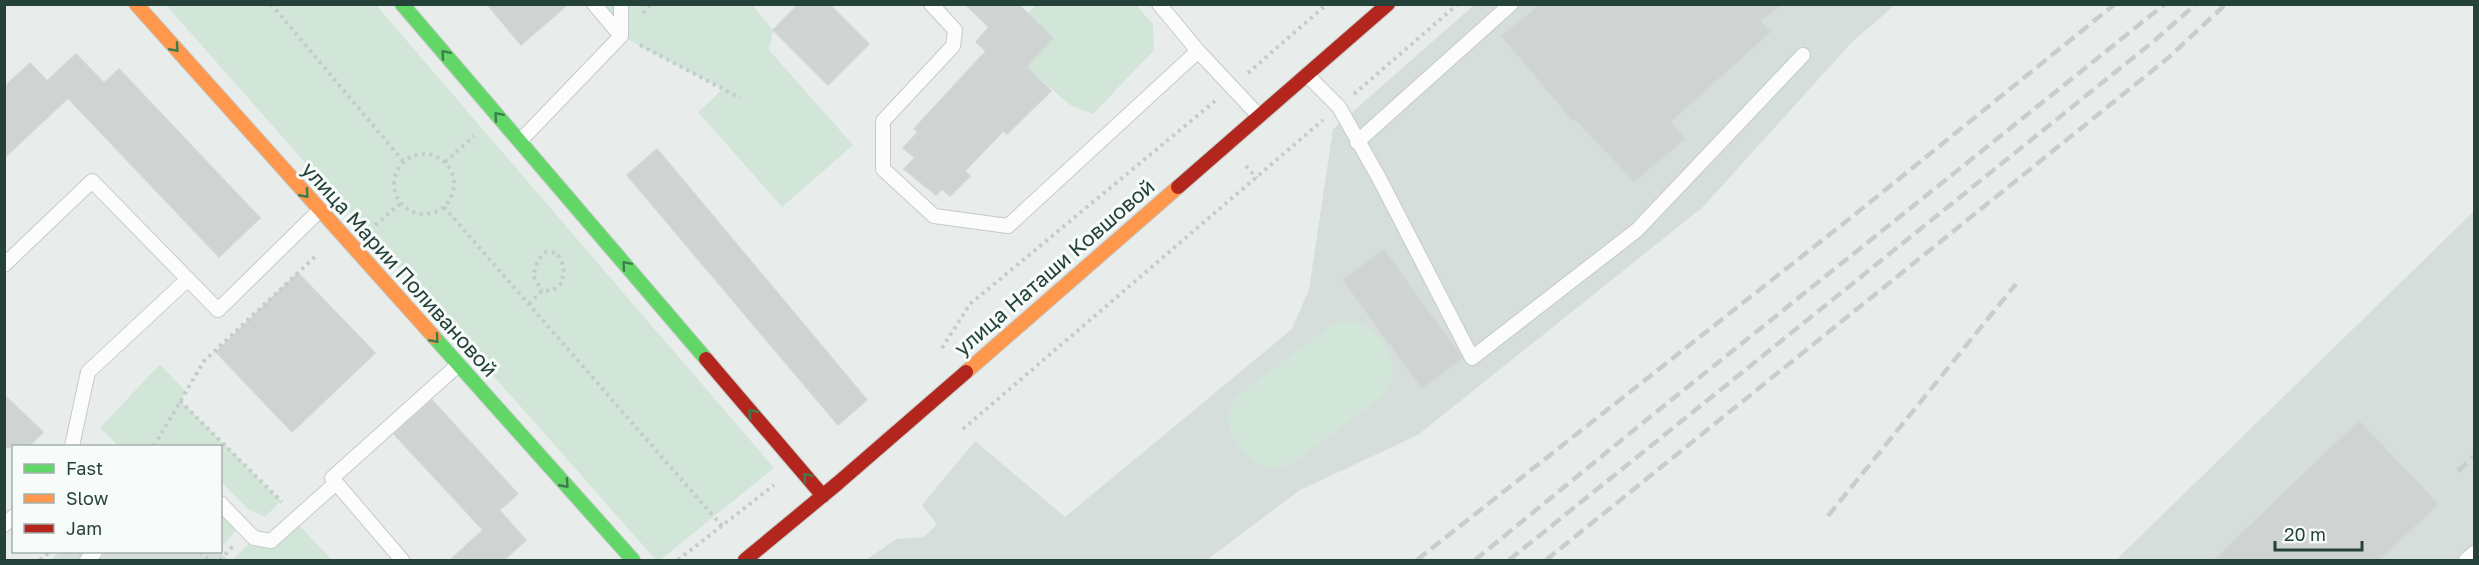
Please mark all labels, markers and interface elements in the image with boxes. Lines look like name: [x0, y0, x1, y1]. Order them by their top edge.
one-way arrow: [168, 41, 179, 52]
one-way arrow: [441, 50, 452, 61]
one-way arrow: [494, 112, 505, 123]
street label: улица Марии Поливановой: [297, 156, 503, 382]
street label: улица Наташи Ковшовой: [949, 173, 1159, 361]
one-way arrow: [298, 187, 309, 197]
one-way arrow: [622, 261, 633, 272]
one-way arrow: [428, 332, 439, 343]
one-way arrow: [749, 409, 760, 420]
legend: [12, 445, 222, 553]
text: Fast: [66, 457, 103, 479]
one-way arrow: [803, 473, 814, 484]
one-way arrow: [558, 478, 569, 488]
text: Slow: [66, 487, 109, 509]
scale bar: [2275, 514, 2362, 552]
text: Jam: [66, 517, 102, 539]
text: 20 m: [2284, 523, 2326, 545]

